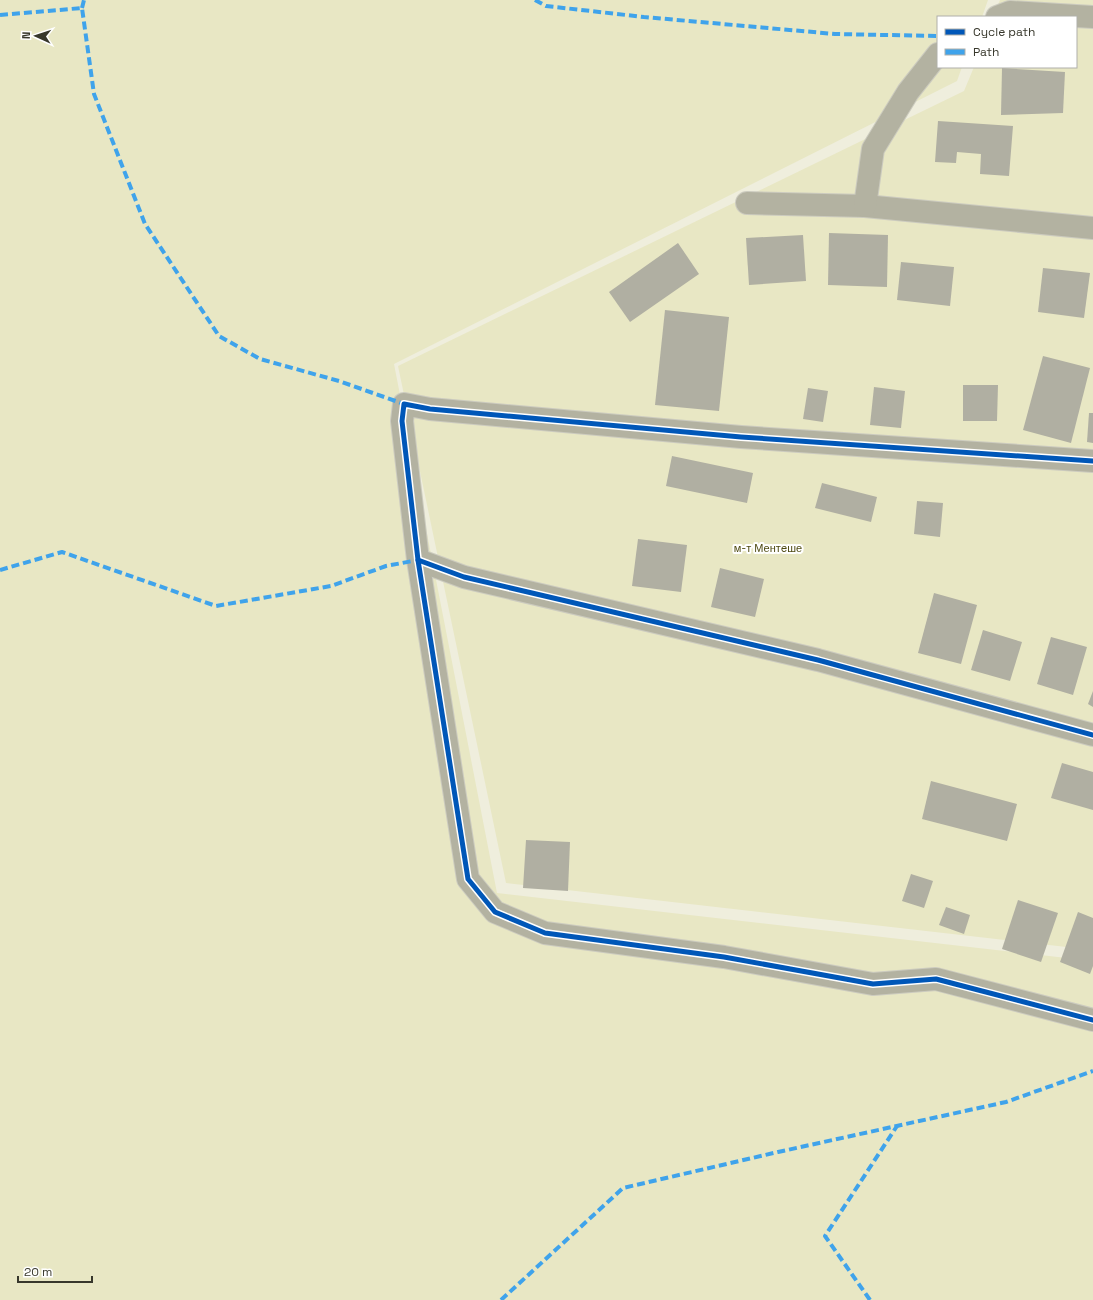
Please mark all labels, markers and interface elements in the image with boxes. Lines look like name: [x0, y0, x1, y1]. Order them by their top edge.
north arrow: [16, 16, 56, 56]
legend: [937, 16, 1077, 68]
text: Cycle path: [973, 24, 1035, 40]
text: N: [19, 31, 33, 40]
text: Path: [973, 44, 999, 60]
park label: м-т Ментeше: [734, 541, 802, 555]
scale bar: [18, 1258, 92, 1284]
text: 20 m: [24, 1264, 52, 1280]

